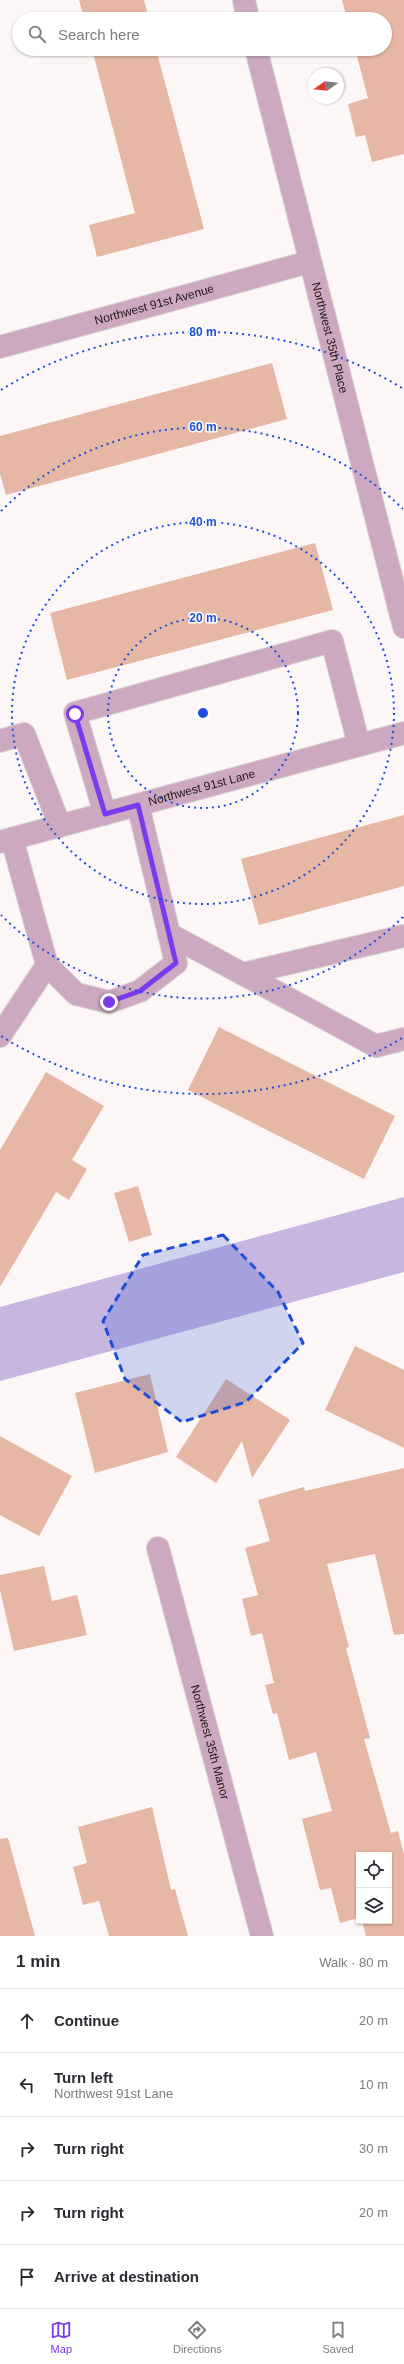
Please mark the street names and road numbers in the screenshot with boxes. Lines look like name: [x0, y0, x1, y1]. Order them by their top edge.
street label: Northwest 91st Avenue: [93, 281, 216, 328]
street label: Northwest 35th Place: [309, 281, 351, 395]
street label: Northwest 91st Lane: [147, 766, 257, 809]
street label: Northwest 35th Manor: [188, 1683, 232, 1801]

